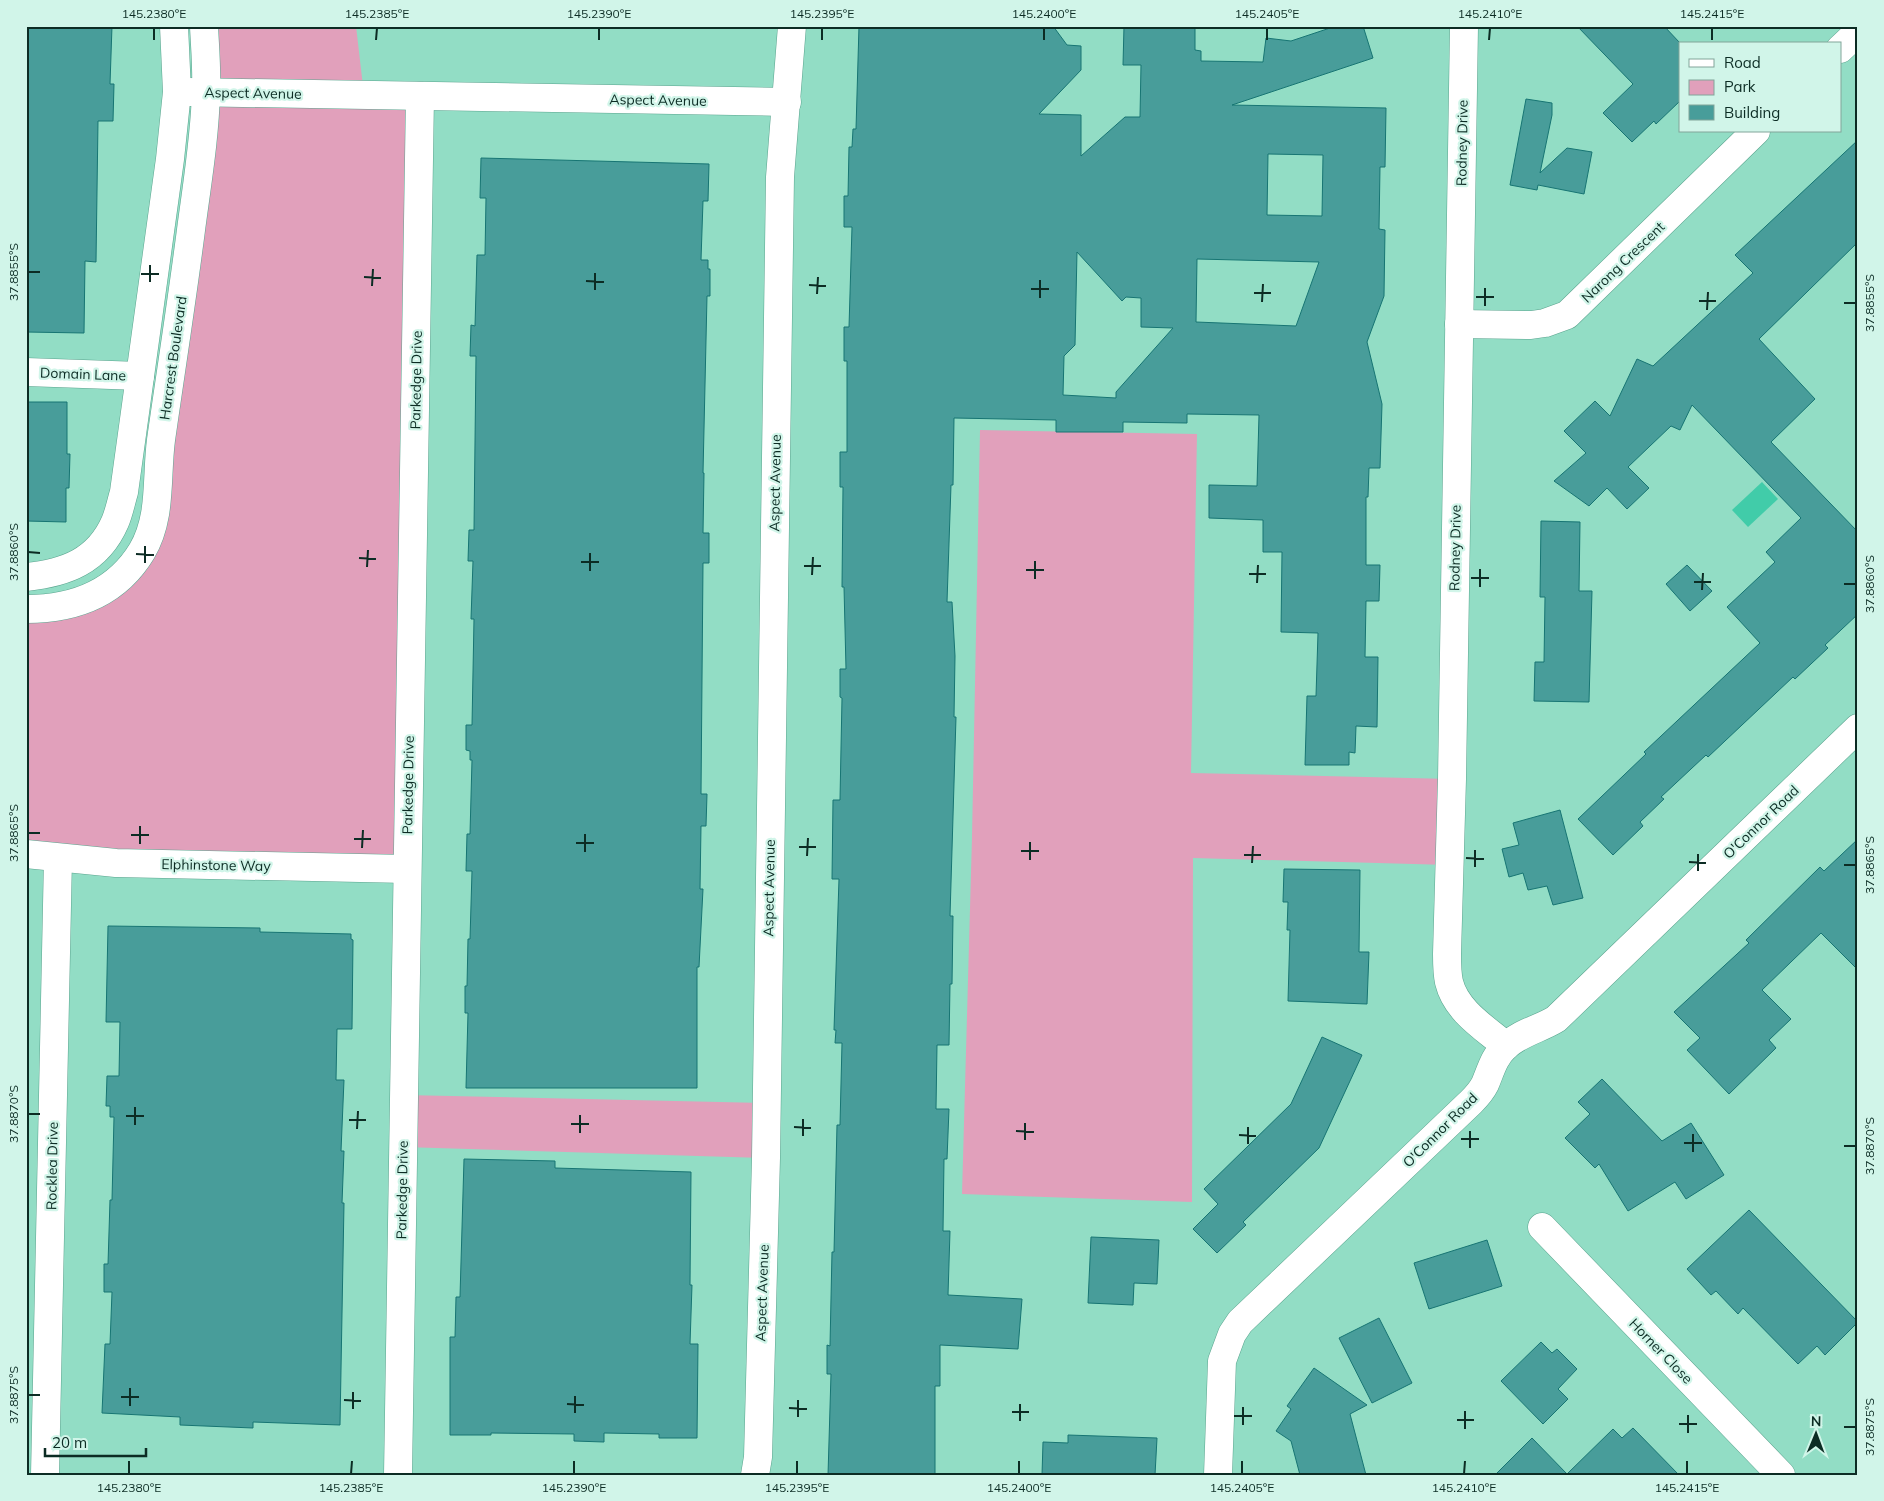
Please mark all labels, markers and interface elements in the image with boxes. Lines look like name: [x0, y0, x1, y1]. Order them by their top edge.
text: 145.2380°E: [122, 6, 186, 21]
text: 145.2385°E: [345, 6, 409, 21]
text: 145.2390°E: [567, 6, 631, 21]
text: 145.2395°E: [790, 6, 854, 21]
text: 145.2400°E: [1012, 6, 1076, 21]
text: 145.2405°E: [1235, 6, 1299, 21]
text: 145.2410°E: [1458, 6, 1522, 21]
text: 145.2415°E: [1680, 6, 1744, 21]
legend: [1679, 42, 1842, 132]
text: Road: [1724, 53, 1761, 72]
text: Park: [1724, 77, 1756, 96]
street label: Aspect Avenue: [204, 83, 302, 103]
street label: Aspect Avenue: [609, 90, 707, 110]
street label: Rodney Drive: [1452, 100, 1472, 186]
text: Building: [1724, 103, 1780, 122]
street label: Narong Crescent: [1578, 218, 1668, 306]
text: 37.8855°S: [6, 243, 21, 301]
text: 37.8855°S: [1862, 274, 1877, 332]
street label: Harcrest Boulevard: [155, 295, 191, 421]
street label: Parkedge Drive: [406, 330, 426, 430]
street label: Domain Lane: [40, 364, 126, 384]
street label: Aspect Avenue: [765, 434, 785, 532]
street label: Rodney Drive: [1445, 505, 1465, 591]
text: 37.8860°S: [6, 523, 21, 581]
text: 37.8860°S: [1862, 555, 1877, 613]
street label: Parkedge Drive: [398, 735, 418, 835]
street label: O'Connor Road: [1719, 781, 1803, 863]
text: 37.8865°S: [6, 804, 21, 862]
text: 37.8865°S: [1862, 836, 1877, 894]
street label: Aspect Avenue: [759, 839, 779, 937]
street label: Elphinstone Way: [161, 855, 271, 875]
text: 37.8870°S: [6, 1085, 21, 1143]
street label: O'Connor Road: [1399, 1089, 1481, 1171]
text: 37.8870°S: [1862, 1117, 1877, 1175]
street label: Rocklea Drive: [42, 1122, 62, 1210]
street label: Parkedge Drive: [392, 1140, 412, 1240]
street label: Aspect Avenue: [751, 1244, 773, 1342]
street label: Horner Close: [1625, 1315, 1697, 1387]
text: 37.8875°S: [6, 1366, 21, 1424]
text: 37.8875°S: [1862, 1398, 1877, 1456]
north arrow: [1792, 1408, 1842, 1458]
text: N: [1811, 1412, 1822, 1430]
scale bar: [45, 1426, 146, 1458]
text: 20 m: [52, 1433, 87, 1452]
text: 145.2380°E: [97, 1480, 161, 1495]
text: 145.2385°E: [319, 1480, 383, 1495]
text: 145.2390°E: [542, 1480, 606, 1495]
text: 145.2395°E: [765, 1480, 829, 1495]
text: 145.2400°E: [987, 1480, 1051, 1495]
text: 145.2405°E: [1210, 1480, 1274, 1495]
text: 145.2410°E: [1432, 1480, 1496, 1495]
text: 145.2415°E: [1655, 1480, 1719, 1495]

